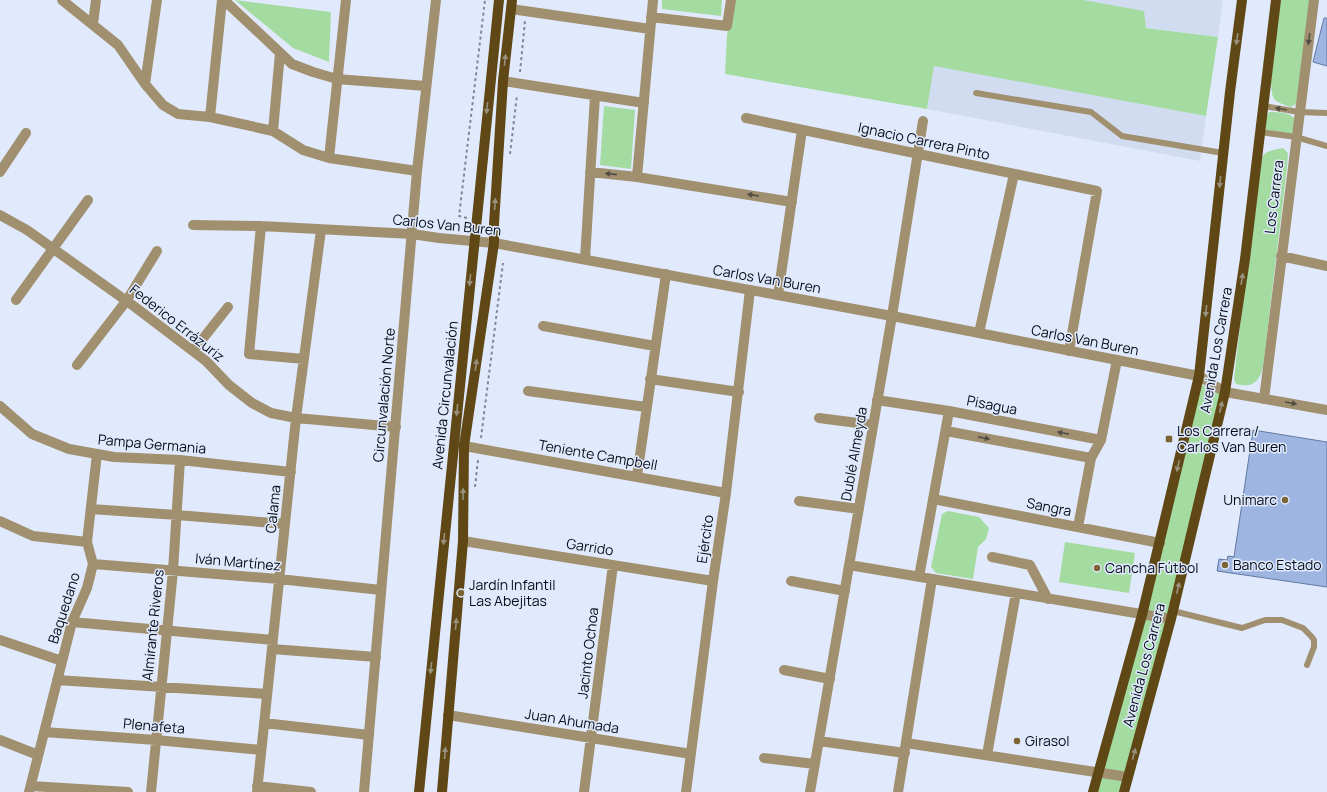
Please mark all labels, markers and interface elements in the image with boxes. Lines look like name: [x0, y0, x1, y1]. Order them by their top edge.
one-way arrow: [1234, 33, 1240, 45]
one-way arrow: [1306, 33, 1312, 45]
one-way arrow: [502, 54, 509, 66]
one-way arrow: [484, 102, 491, 114]
one-way arrow: [1275, 105, 1288, 111]
street label: Ignacio Carrera Pinto: [856, 117, 992, 164]
street label: Los Carrera: [1260, 159, 1287, 235]
one-way arrow: [605, 171, 617, 177]
one-way arrow: [1217, 176, 1223, 188]
one-way arrow: [747, 192, 759, 198]
one-way arrow: [492, 198, 499, 210]
street label: Carlos Van Buren: [392, 209, 502, 240]
street label: Carlos Van Buren: [712, 260, 823, 297]
one-way arrow: [1239, 273, 1245, 285]
one-way arrow: [467, 274, 473, 286]
street label: Federico Errázuriz: [126, 280, 229, 366]
street label: Avenida Los Carrera: [1195, 285, 1236, 414]
one-way arrow: [1202, 305, 1209, 317]
street label: Avenida Circunvalación: [427, 320, 462, 470]
street label: Carlos Van Buren: [1030, 320, 1141, 359]
street label: Circunvalación Norte: [368, 327, 399, 463]
one-way arrow: [473, 359, 479, 371]
street label: Pisagua: [965, 390, 1019, 419]
one-way arrow: [1219, 401, 1225, 413]
one-way arrow: [1285, 401, 1297, 407]
one-way arrow: [454, 404, 460, 416]
street label: Dublé Almeyda: [836, 405, 871, 503]
place label: Los Carrera / Carlos Van Buren: [1177, 421, 1286, 456]
street label: Pampa Germania: [97, 429, 207, 458]
one-way arrow: [1057, 429, 1069, 435]
marker: Los Carrera / Carlos Van Buren: [1164, 434, 1174, 444]
street label: Teniente Campbell: [537, 435, 659, 474]
one-way arrow: [978, 435, 990, 441]
one-way arrow: [1174, 460, 1180, 472]
street label: Calama: [261, 484, 284, 534]
one-way arrow: [460, 488, 467, 500]
place label: Unimarc: [1223, 490, 1277, 509]
street label: Sangra: [1025, 493, 1073, 520]
marker: Unimarc: [1280, 495, 1290, 505]
street label: Ejército: [692, 513, 717, 565]
one-way arrow: [441, 533, 448, 545]
street label: Garrido: [565, 533, 615, 560]
street label: Iván Martínez: [194, 548, 282, 575]
place label: Banco Estado: [1233, 555, 1322, 574]
place label: Cancha Fútbol: [1105, 558, 1199, 577]
marker: Banco Estado: [1220, 560, 1230, 570]
marker: Cancha Fútbol: [1092, 563, 1102, 573]
street label: Almirante Riveros: [137, 568, 168, 682]
street label: Baquedano: [43, 570, 84, 646]
place label: Jardín Infantil Las Abejitas: [469, 575, 555, 610]
one-way arrow: [1176, 582, 1182, 594]
marker: Jardín Infantil Las Abejitas: [456, 588, 466, 598]
street label: Avenida Los Carrera: [1118, 601, 1169, 729]
street label: Jacinto Ochoa: [572, 606, 603, 700]
one-way arrow: [452, 618, 459, 630]
one-way arrow: [428, 662, 435, 674]
street label: Juan Ahumada: [524, 704, 620, 737]
street label: Plenafeta: [122, 713, 186, 738]
place label: Girasol: [1025, 731, 1070, 750]
marker: Girasol: [1012, 736, 1022, 746]
one-way arrow: [442, 747, 449, 759]
one-way arrow: [1131, 748, 1137, 760]

